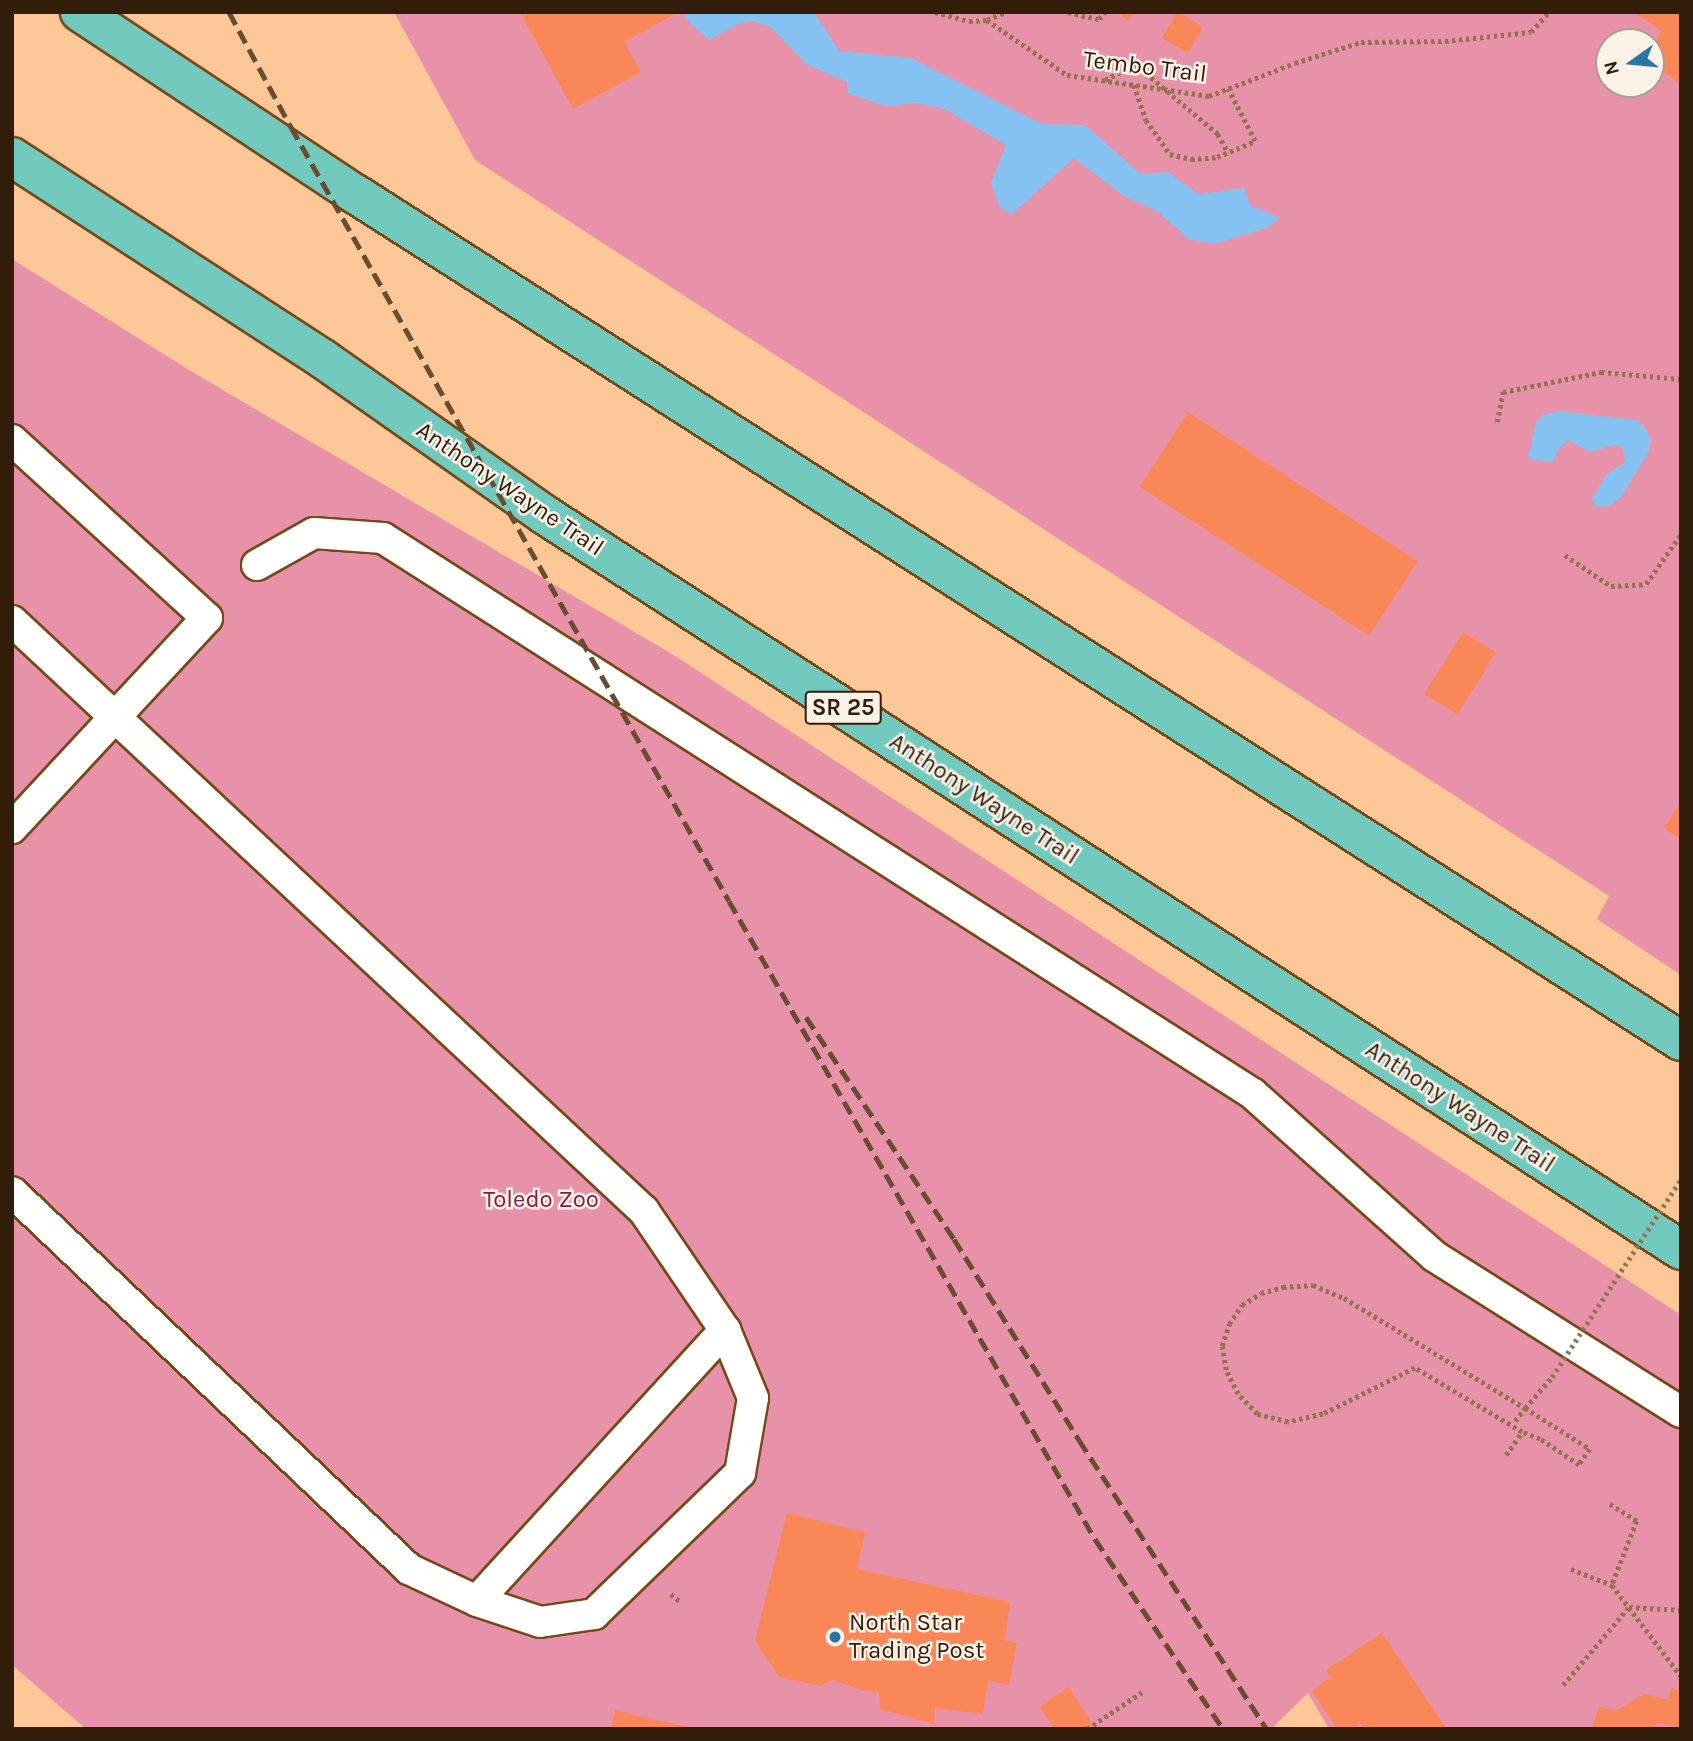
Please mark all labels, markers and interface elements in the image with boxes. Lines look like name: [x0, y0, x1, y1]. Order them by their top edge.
north arrow: [1595, 28, 1665, 98]
street label: Tembo Trail: [1082, 45, 1208, 89]
text: N: [1599, 58, 1624, 77]
street label: Anthony Wayne Trail: [411, 416, 609, 562]
road number: SR 25: [804, 688, 882, 728]
street label: Anthony Wayne Trail: [884, 727, 1084, 871]
street label: Anthony Wayne Trail: [1360, 1035, 1560, 1179]
park label: Toledo Zoo: [483, 1186, 599, 1214]
place label: North Star Trading Post: [849, 1609, 984, 1665]
marker: North Star Trading Post: [827, 1629, 843, 1645]

